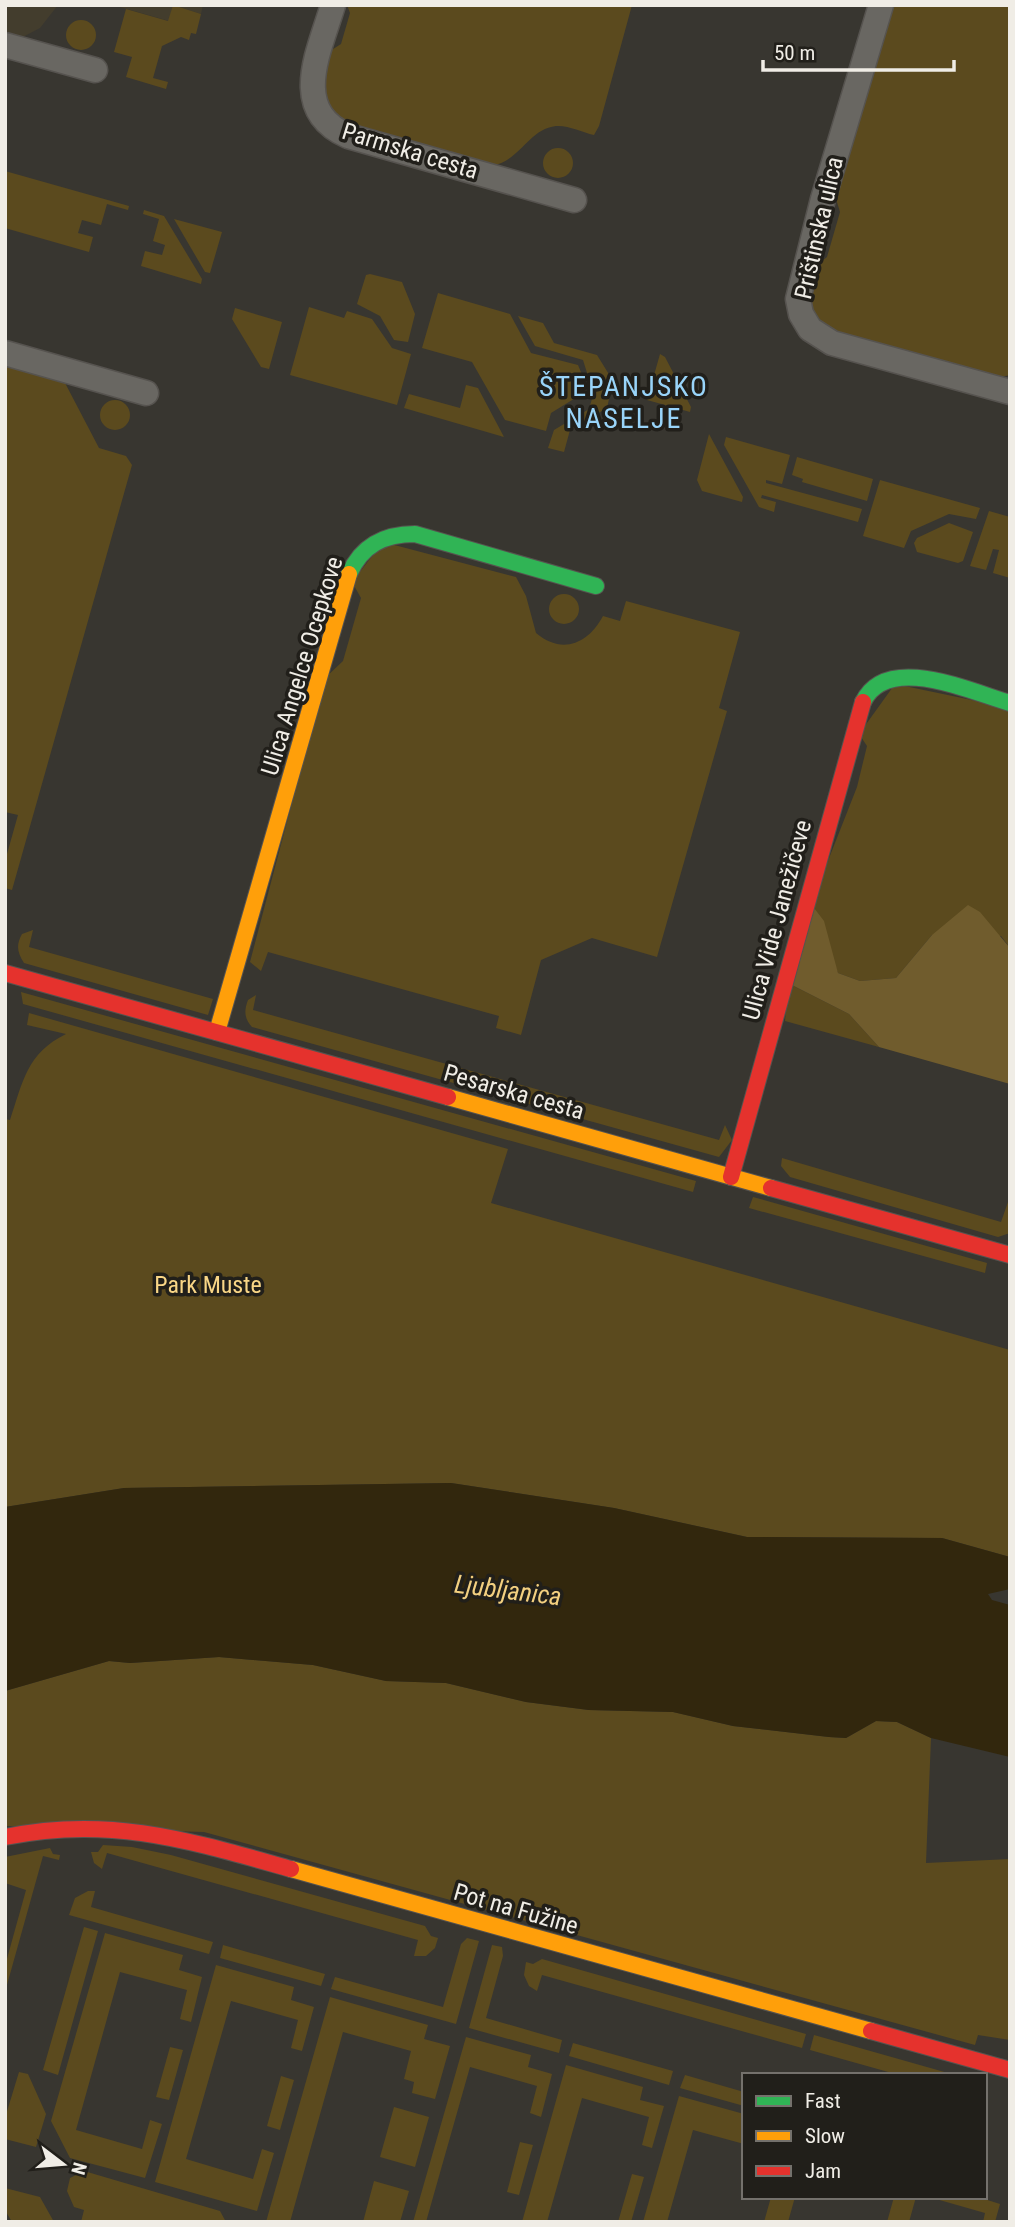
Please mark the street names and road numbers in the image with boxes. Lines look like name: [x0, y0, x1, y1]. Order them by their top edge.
street label: Parmska cesta: [339, 117, 481, 185]
street label: Prištinska ulica: [789, 154, 849, 302]
street label: Ulica Angelce Ocepkove: [255, 553, 349, 779]
street label: Ulica Vide Janežičeve: [737, 817, 817, 1023]
street label: Pesarska cesta: [441, 1059, 587, 1125]
street label: Pot na Fužine: [451, 1878, 581, 1940]

